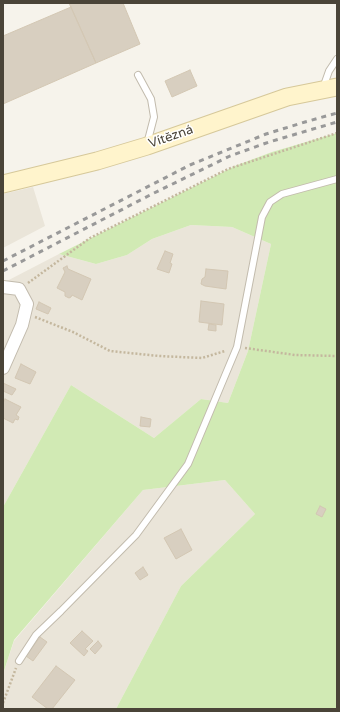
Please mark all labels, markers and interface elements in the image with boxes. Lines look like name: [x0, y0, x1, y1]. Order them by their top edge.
street label: Vítězná: [147, 122, 195, 152]

